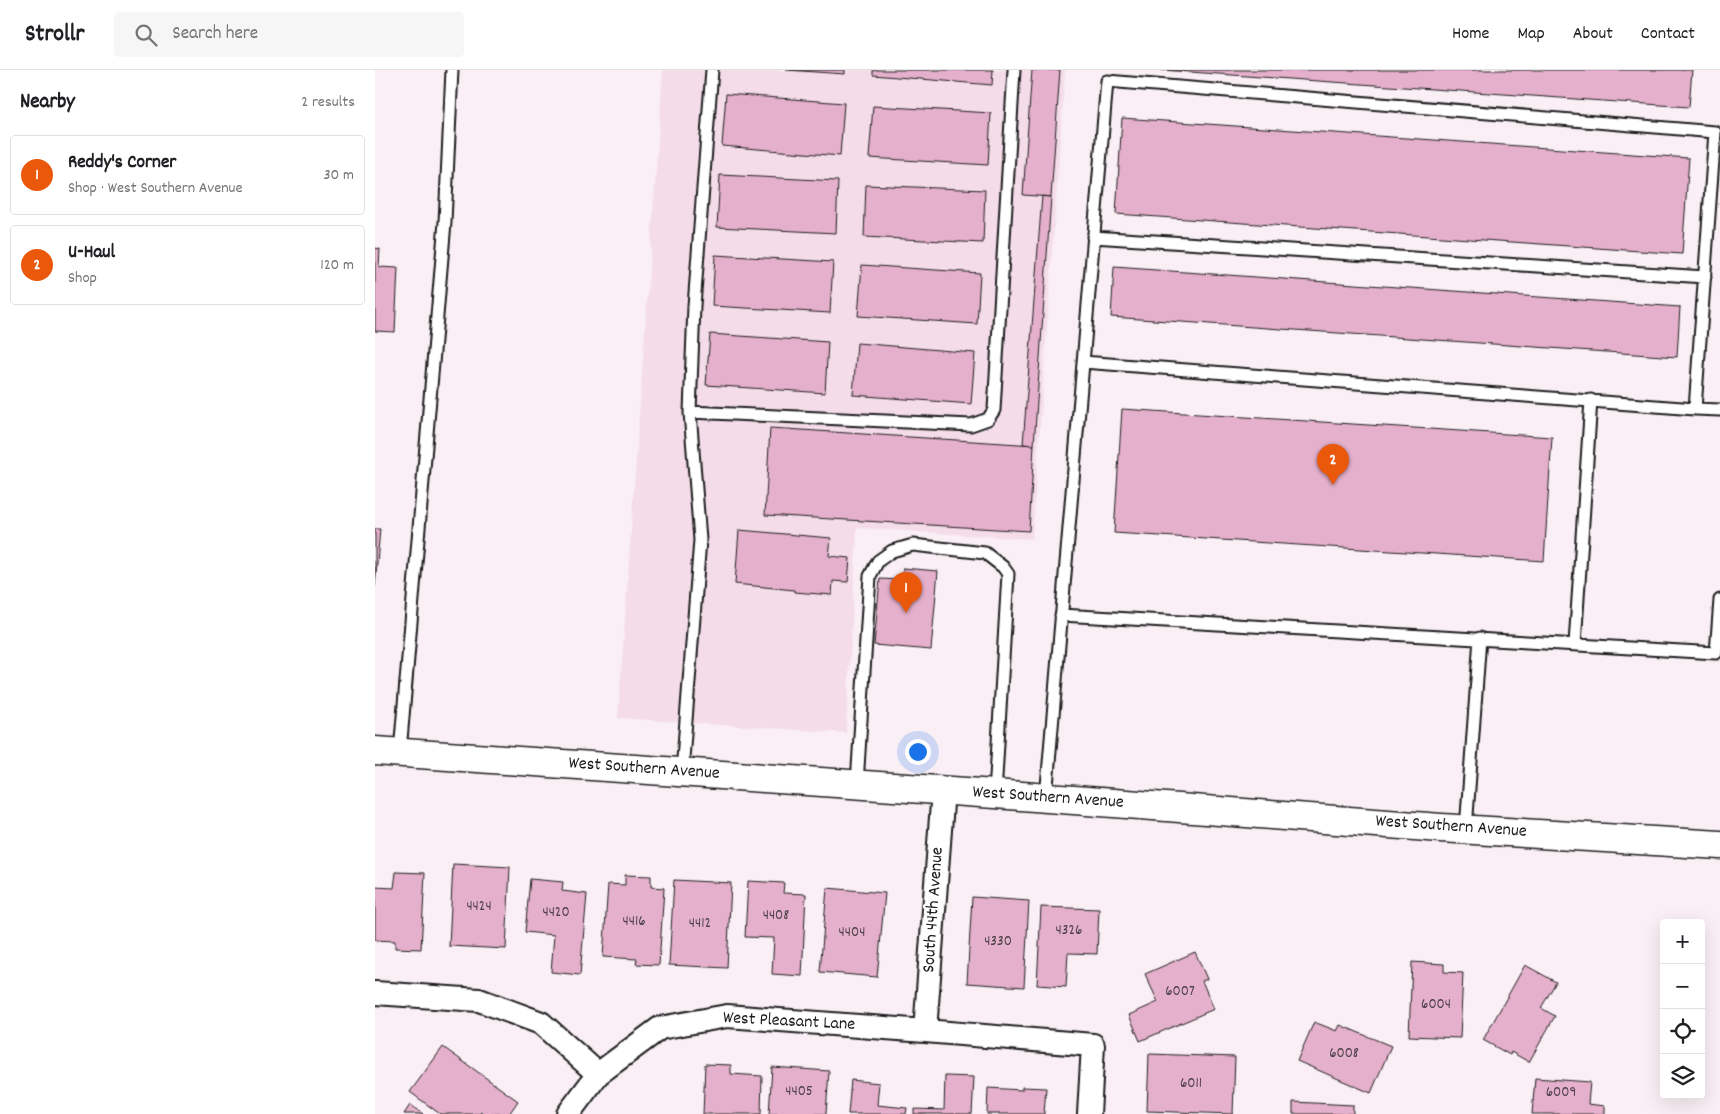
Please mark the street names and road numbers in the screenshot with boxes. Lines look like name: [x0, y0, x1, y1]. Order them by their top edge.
street label: West Southern Avenue: [568, 751, 720, 787]
street label: West Southern Avenue: [972, 780, 1124, 816]
street label: West Southern Avenue: [1375, 809, 1527, 845]
street label: South 44th Avenue: [917, 846, 951, 974]
street label: West Pleasant Lane: [722, 1006, 856, 1038]

